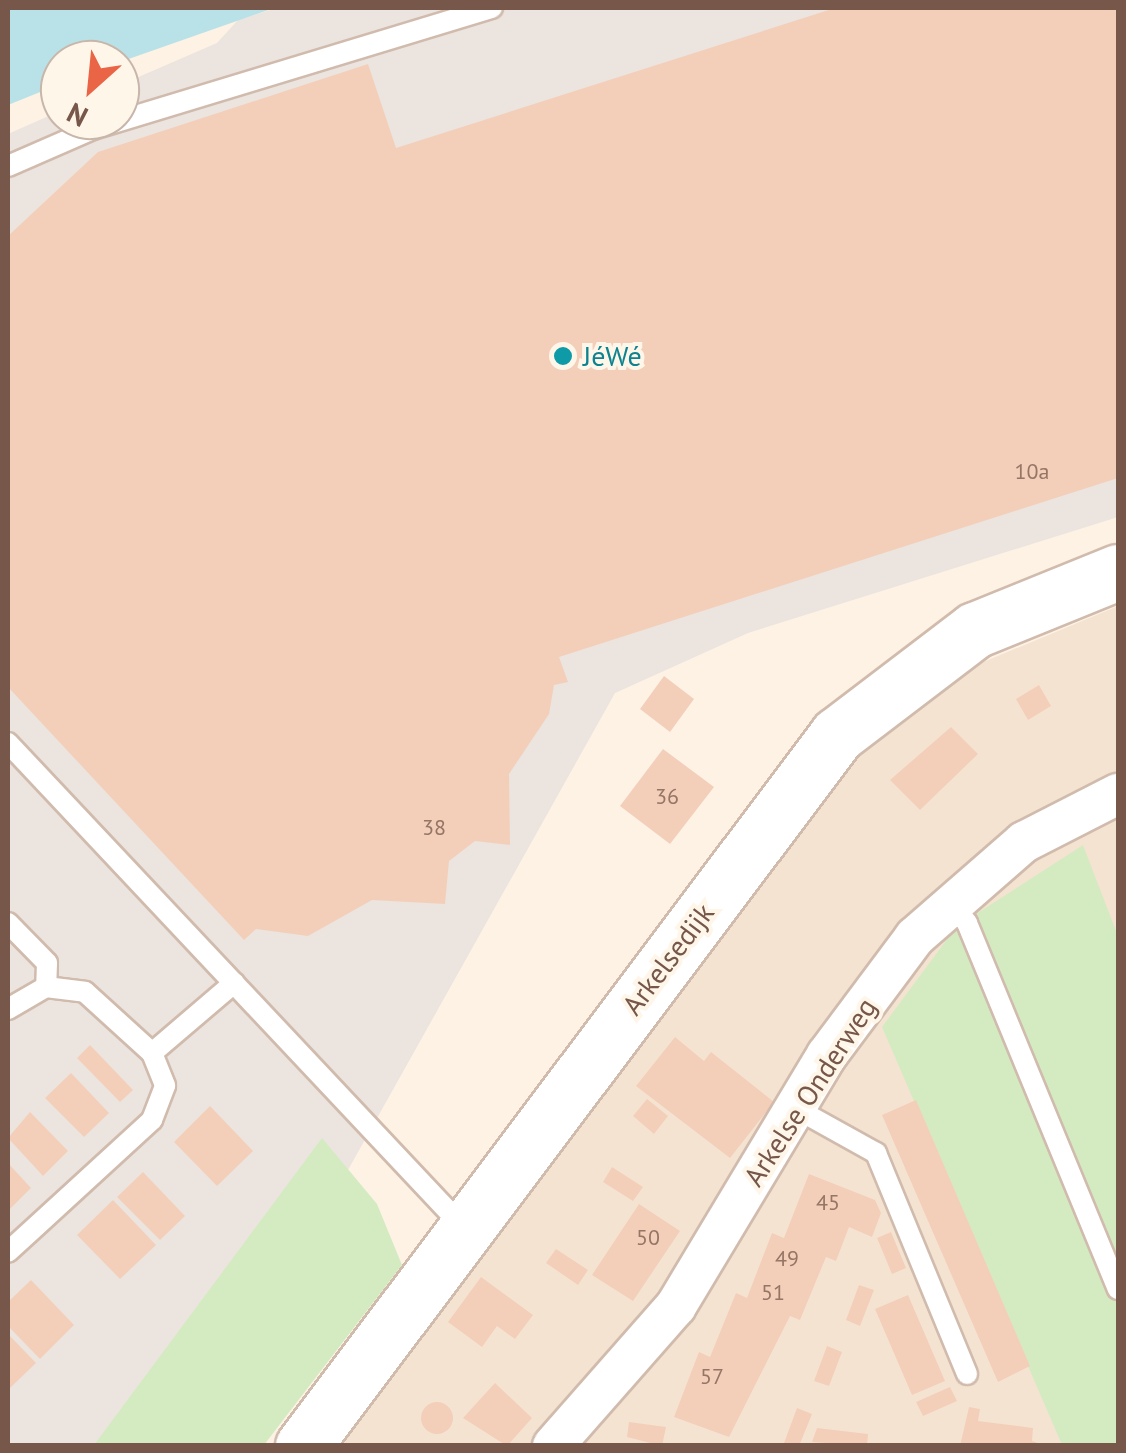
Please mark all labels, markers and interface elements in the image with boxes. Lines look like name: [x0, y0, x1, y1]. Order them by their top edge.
north arrow: [40, 40, 140, 140]
text: N: [60, 95, 94, 136]
place label: JéWé: [583, 339, 642, 373]
marker: JéWé: [552, 345, 574, 367]
house number: 10a: [1015, 459, 1049, 485]
house number: 36: [655, 784, 679, 810]
house number: 38: [422, 815, 446, 841]
street label: Arkelsedijk: [615, 897, 721, 1021]
street label: Arkelse Onderweg: [737, 992, 883, 1192]
house number: 45: [816, 1190, 840, 1216]
house number: 50: [636, 1225, 660, 1251]
house number: 49: [775, 1246, 799, 1272]
house number: 51: [761, 1280, 785, 1306]
house number: 57: [700, 1364, 724, 1390]

